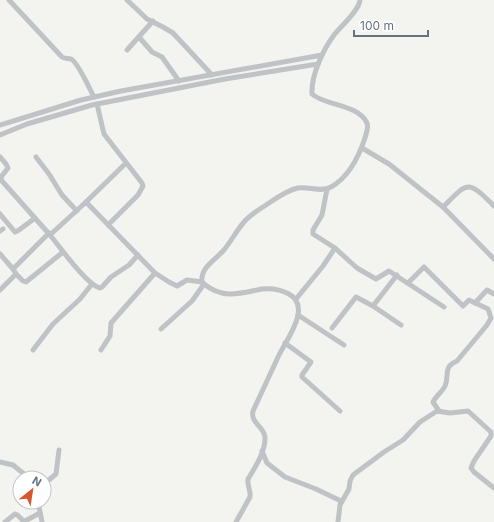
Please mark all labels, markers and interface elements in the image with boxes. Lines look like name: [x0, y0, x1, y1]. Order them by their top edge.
scale bar: [354, 12, 428, 38]
text: 100 m: [360, 18, 394, 33]
north arrow: [12, 470, 52, 510]
text: N: [30, 473, 44, 489]

